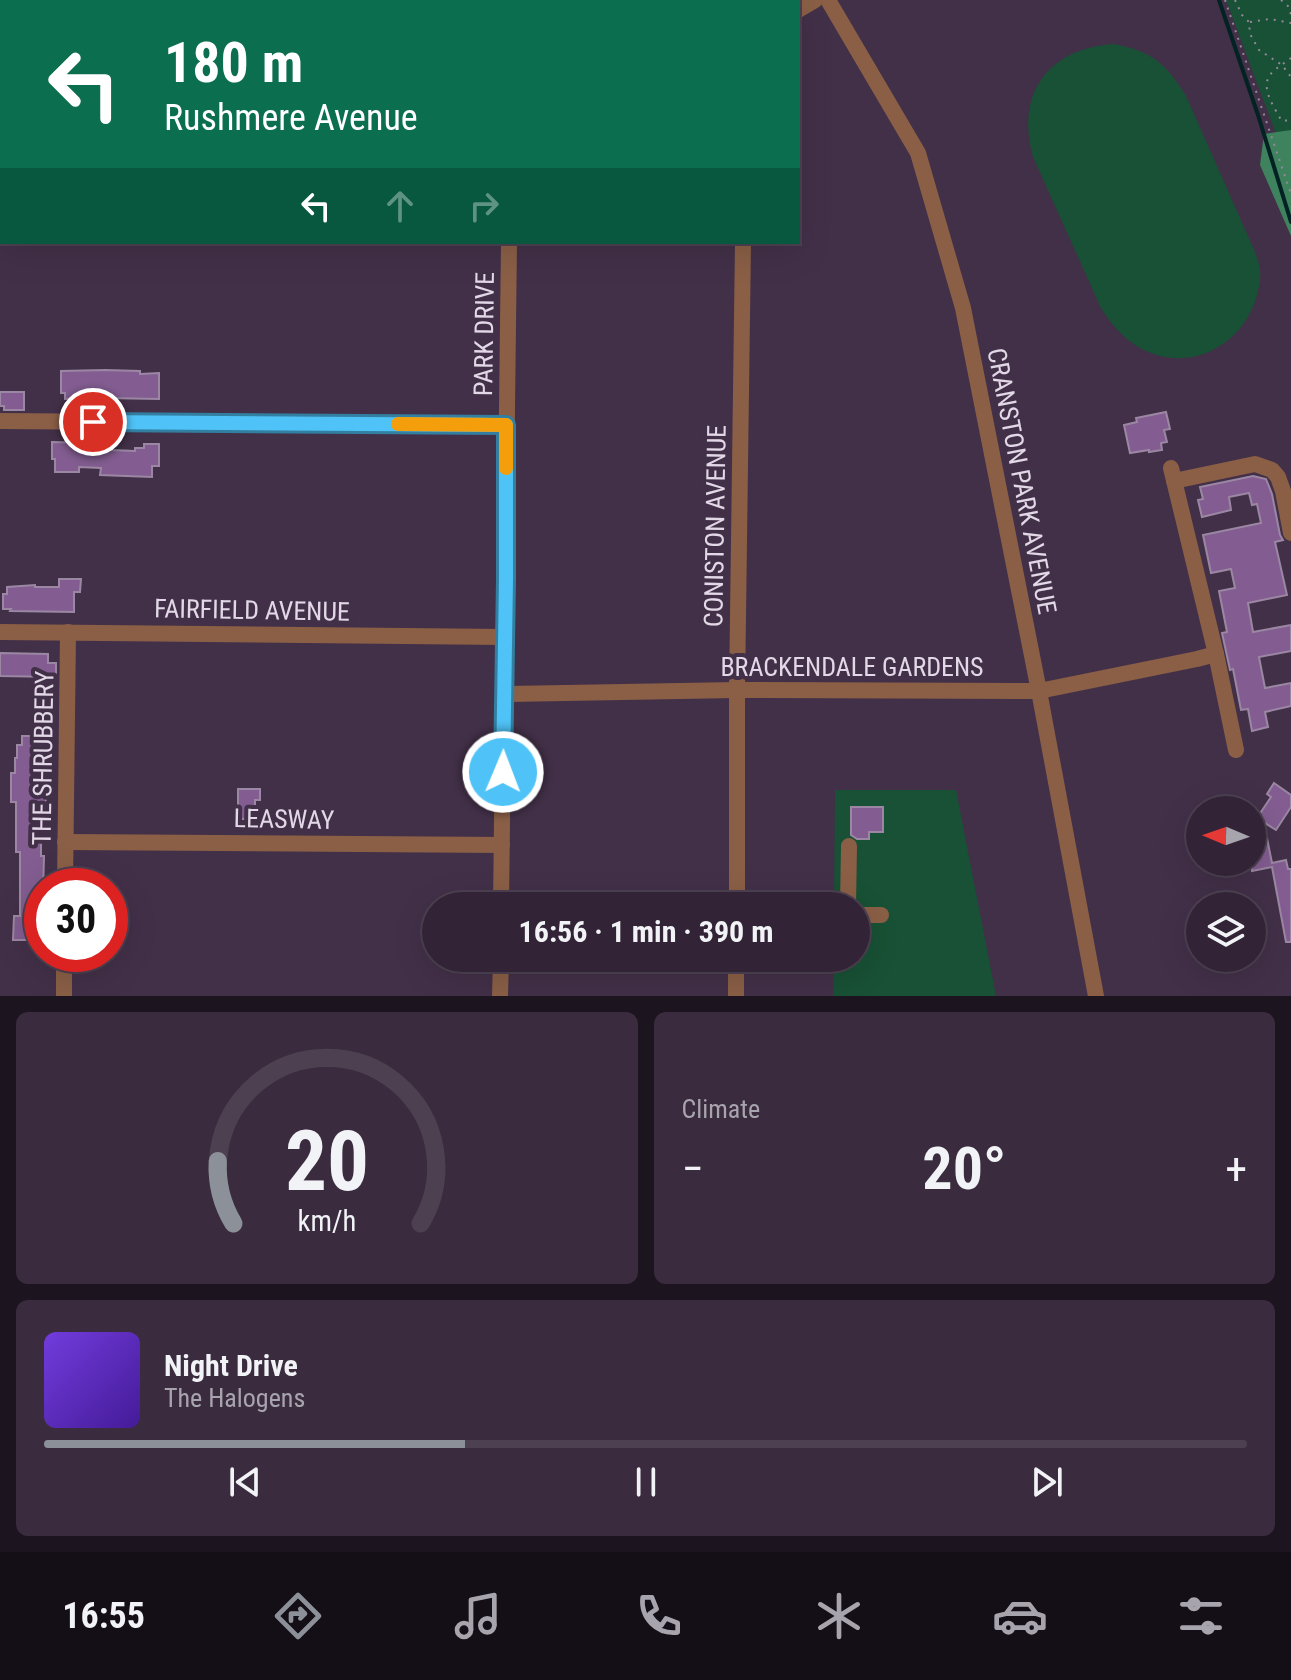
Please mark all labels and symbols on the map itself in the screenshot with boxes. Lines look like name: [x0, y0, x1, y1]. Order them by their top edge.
street label: PARK DRIVE: [468, 272, 500, 396]
street label: CRANSTON PARK AVENUE: [981, 345, 1063, 617]
pin: [59, 388, 127, 456]
street label: CONISTON AVENUE: [698, 425, 732, 627]
street label: FAIRFIELD AVENUE: [154, 593, 350, 627]
street label: BRACKENDALE GARDENS: [720, 652, 984, 682]
street label: THE SHRUBBERY: [26, 670, 60, 846]
position arrow: [461, 730, 545, 814]
north arrow: [1186, 796, 1266, 876]
street label: LEASWAY: [234, 803, 335, 835]
speed limit sign: 30: [24, 868, 128, 972]

